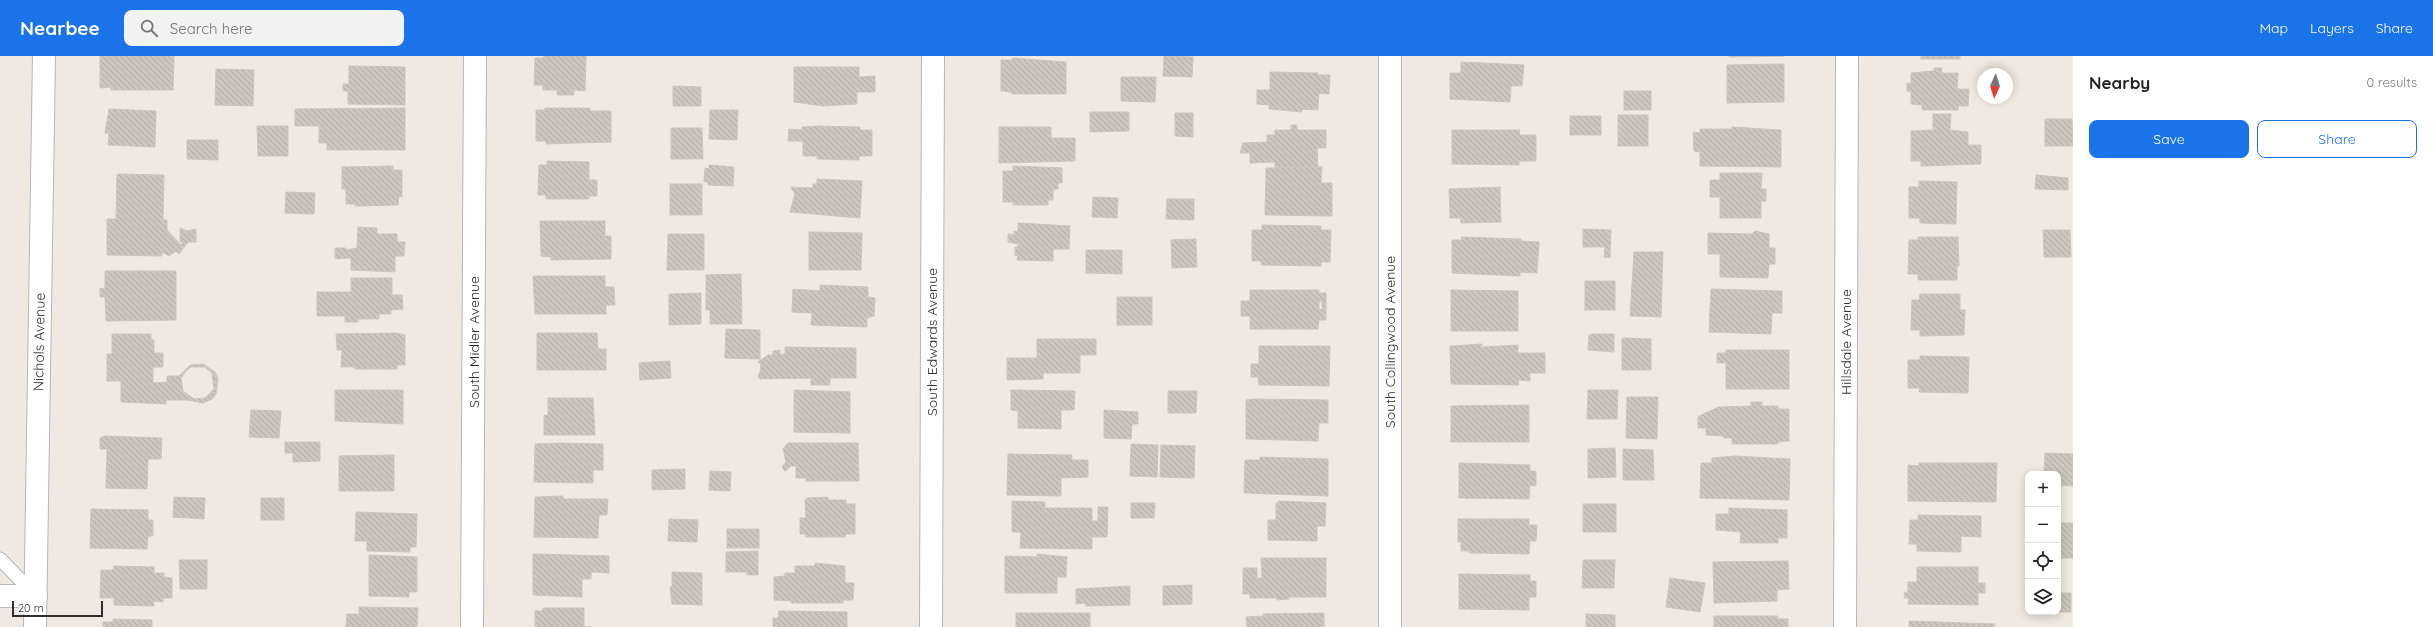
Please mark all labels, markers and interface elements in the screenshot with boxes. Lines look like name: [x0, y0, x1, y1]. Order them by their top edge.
search box: [124, 10, 404, 46]
text: Nearbee: [20, 16, 100, 40]
icon: search: [138, 17, 160, 39]
text: Search here: [170, 19, 253, 38]
text: Map: [2259, 19, 2288, 37]
text: Layers: [2310, 19, 2354, 37]
text: Share: [2376, 19, 2413, 37]
north arrow: [1977, 68, 2013, 104]
text: Nearby: [2089, 72, 2150, 93]
text: 0 results: [2366, 74, 2417, 90]
button: Save: [2089, 120, 2249, 158]
button: Share: [2257, 120, 2417, 158]
street label: South Collingwood Avenue: [1381, 256, 1399, 428]
street label: South Edwards Avenue: [923, 268, 941, 416]
street label: South Midler Avenue: [465, 276, 483, 408]
street label: Hillsdale Avenue: [1837, 289, 1855, 395]
street label: Nichols Avenue: [29, 293, 49, 391]
map controls: [2025, 471, 2061, 615]
button: +: [2025, 471, 2061, 507]
button: −: [2025, 507, 2061, 543]
button: locate: [2025, 543, 2061, 579]
button: layers: [2025, 579, 2061, 615]
scale bar: [12, 599, 103, 618]
text: 20 m: [18, 601, 44, 615]

